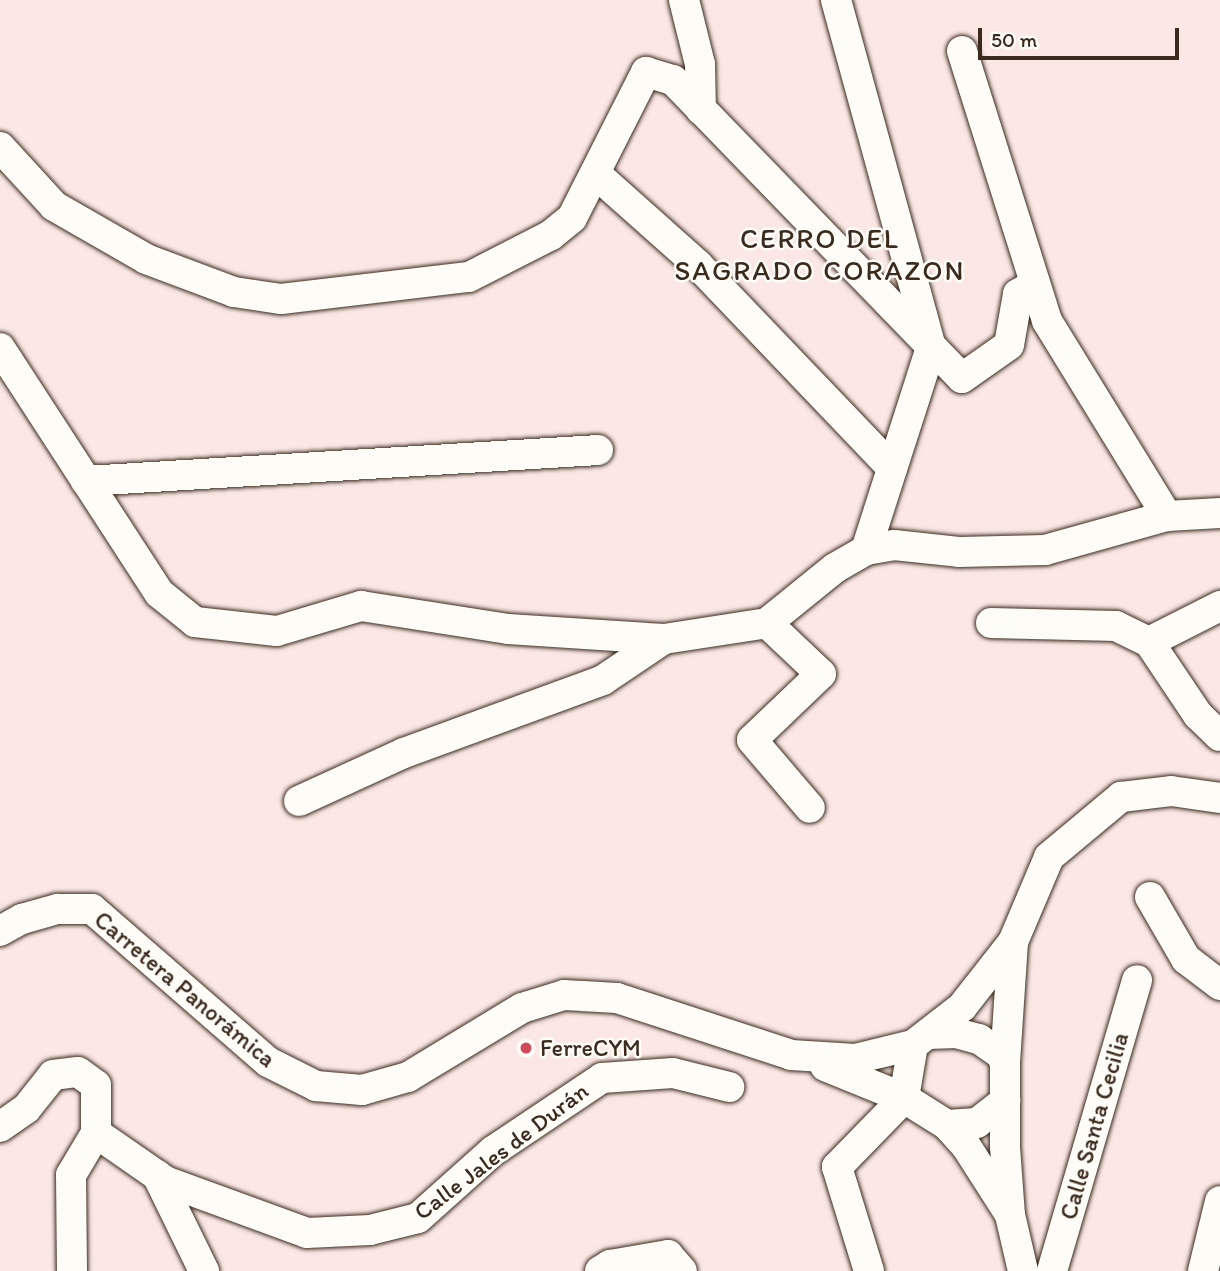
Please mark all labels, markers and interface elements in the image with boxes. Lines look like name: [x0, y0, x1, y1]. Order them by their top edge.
scale bar: [982, 14, 1183, 58]
text: 50 m: [991, 27, 1037, 52]
district label: CERRO DEL SAGRADO CORAZON: [676, 221, 964, 287]
street label: Carretera Panorámica: [88, 904, 282, 1074]
street label: Calle Santa Cecilia: [1053, 1029, 1135, 1223]
place label: FerreCYM: [540, 1034, 641, 1062]
marker: FerreCYM: [518, 1040, 534, 1056]
street label: Calle Jales de Durán: [408, 1076, 594, 1226]

